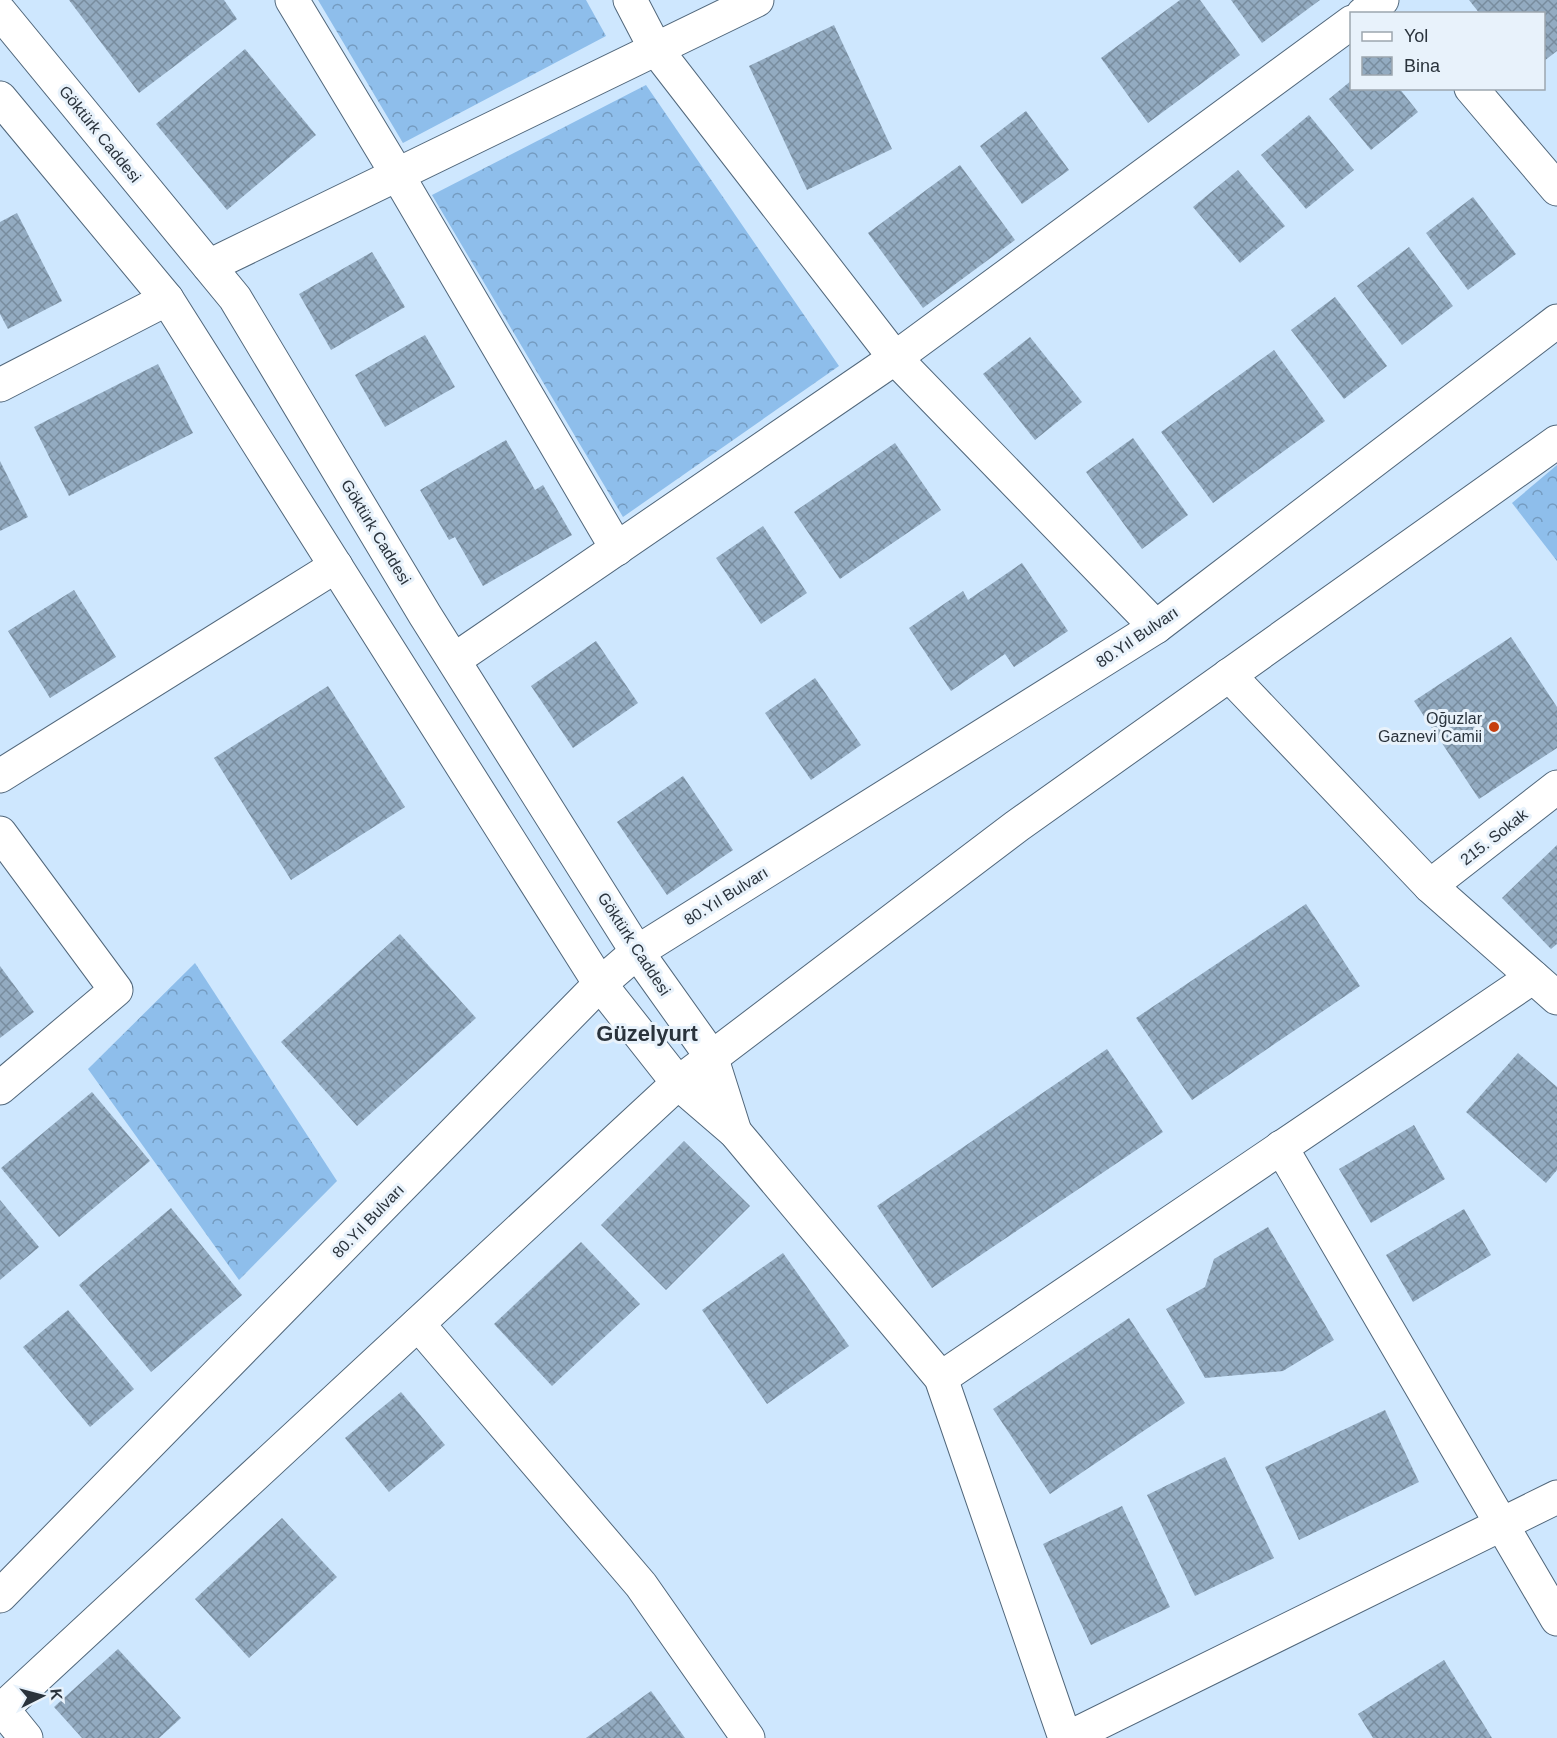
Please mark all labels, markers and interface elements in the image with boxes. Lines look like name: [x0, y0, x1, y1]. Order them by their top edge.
legend: [1350, 12, 1545, 90]
text: Yol: [1404, 26, 1428, 46]
text: Bina: [1404, 56, 1441, 76]
street label: Göktürk Caddesi: [56, 82, 144, 186]
street label: Göktürk Caddesi: [338, 477, 414, 587]
street label: 80.Yıl Bulvarı: [1093, 603, 1181, 671]
place label: Oğuzlar Gaznevi Camii: [1378, 710, 1483, 745]
marker: Oğuzlar Gaznevi Camii: [1487, 720, 1501, 734]
street label: 215. Sokak: [1457, 805, 1532, 868]
street label: 80.Yıl Bulvarı: [681, 864, 771, 928]
street label: Göktürk Caddesi: [594, 889, 674, 999]
district label: Güzelyurt: [596, 1021, 698, 1046]
street label: 80.Yıl Bulvarı: [329, 1181, 407, 1261]
north arrow: [12, 1666, 72, 1726]
text: K: [47, 1688, 66, 1702]

